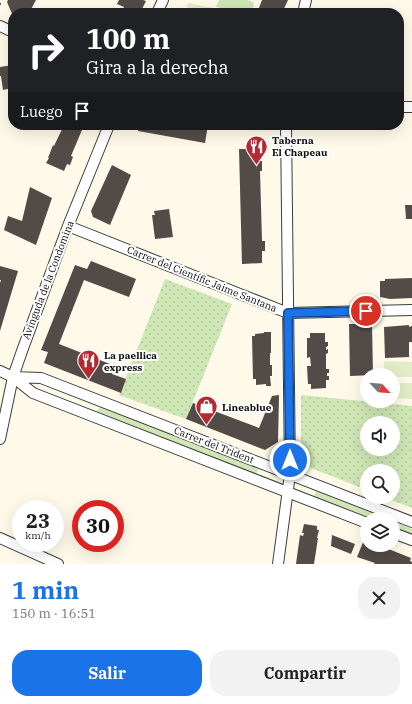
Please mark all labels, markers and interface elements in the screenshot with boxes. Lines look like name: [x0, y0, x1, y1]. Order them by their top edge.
text: 100 m: [86, 20, 170, 57]
icon: right: [20, 24, 72, 76]
text: Gira a la derecha: [86, 56, 229, 79]
icon: arrive: [71, 100, 93, 122]
text: Luego: [20, 102, 63, 121]
restaurant icon: Taberna El Chapeau: [243, 133, 269, 166]
place label: Taberna El Chapeau: [272, 134, 328, 159]
street label: Avinguda de la Condomina: [19, 218, 77, 341]
street label: Carrer del Científic Jaime Santana: [125, 243, 279, 315]
pin: [349, 294, 383, 328]
icon: arrive: [355, 300, 377, 322]
restaurant icon: La paellica express: [76, 348, 102, 381]
place label: La paellica express: [104, 349, 157, 374]
north arrow: [360, 368, 400, 408]
map controls: [360, 368, 400, 552]
shop icon: Lineablue: [194, 394, 220, 427]
place label: Lineablue: [222, 401, 272, 414]
button: sound: [360, 416, 400, 456]
street label: Carrer del Trident: [172, 424, 256, 466]
position arrow: [269, 439, 311, 481]
button: search: [360, 464, 400, 504]
speed limit sign: 30: [72, 500, 124, 552]
text: 23: [26, 507, 50, 534]
button: layers: [360, 512, 400, 552]
text: km/h: [25, 529, 51, 542]
text: 1 min: [12, 574, 79, 606]
button: close: [358, 577, 400, 619]
text: 150 m · 16:51: [12, 605, 96, 622]
button: Salir: [12, 650, 202, 696]
button: Compartir: [210, 650, 400, 696]

